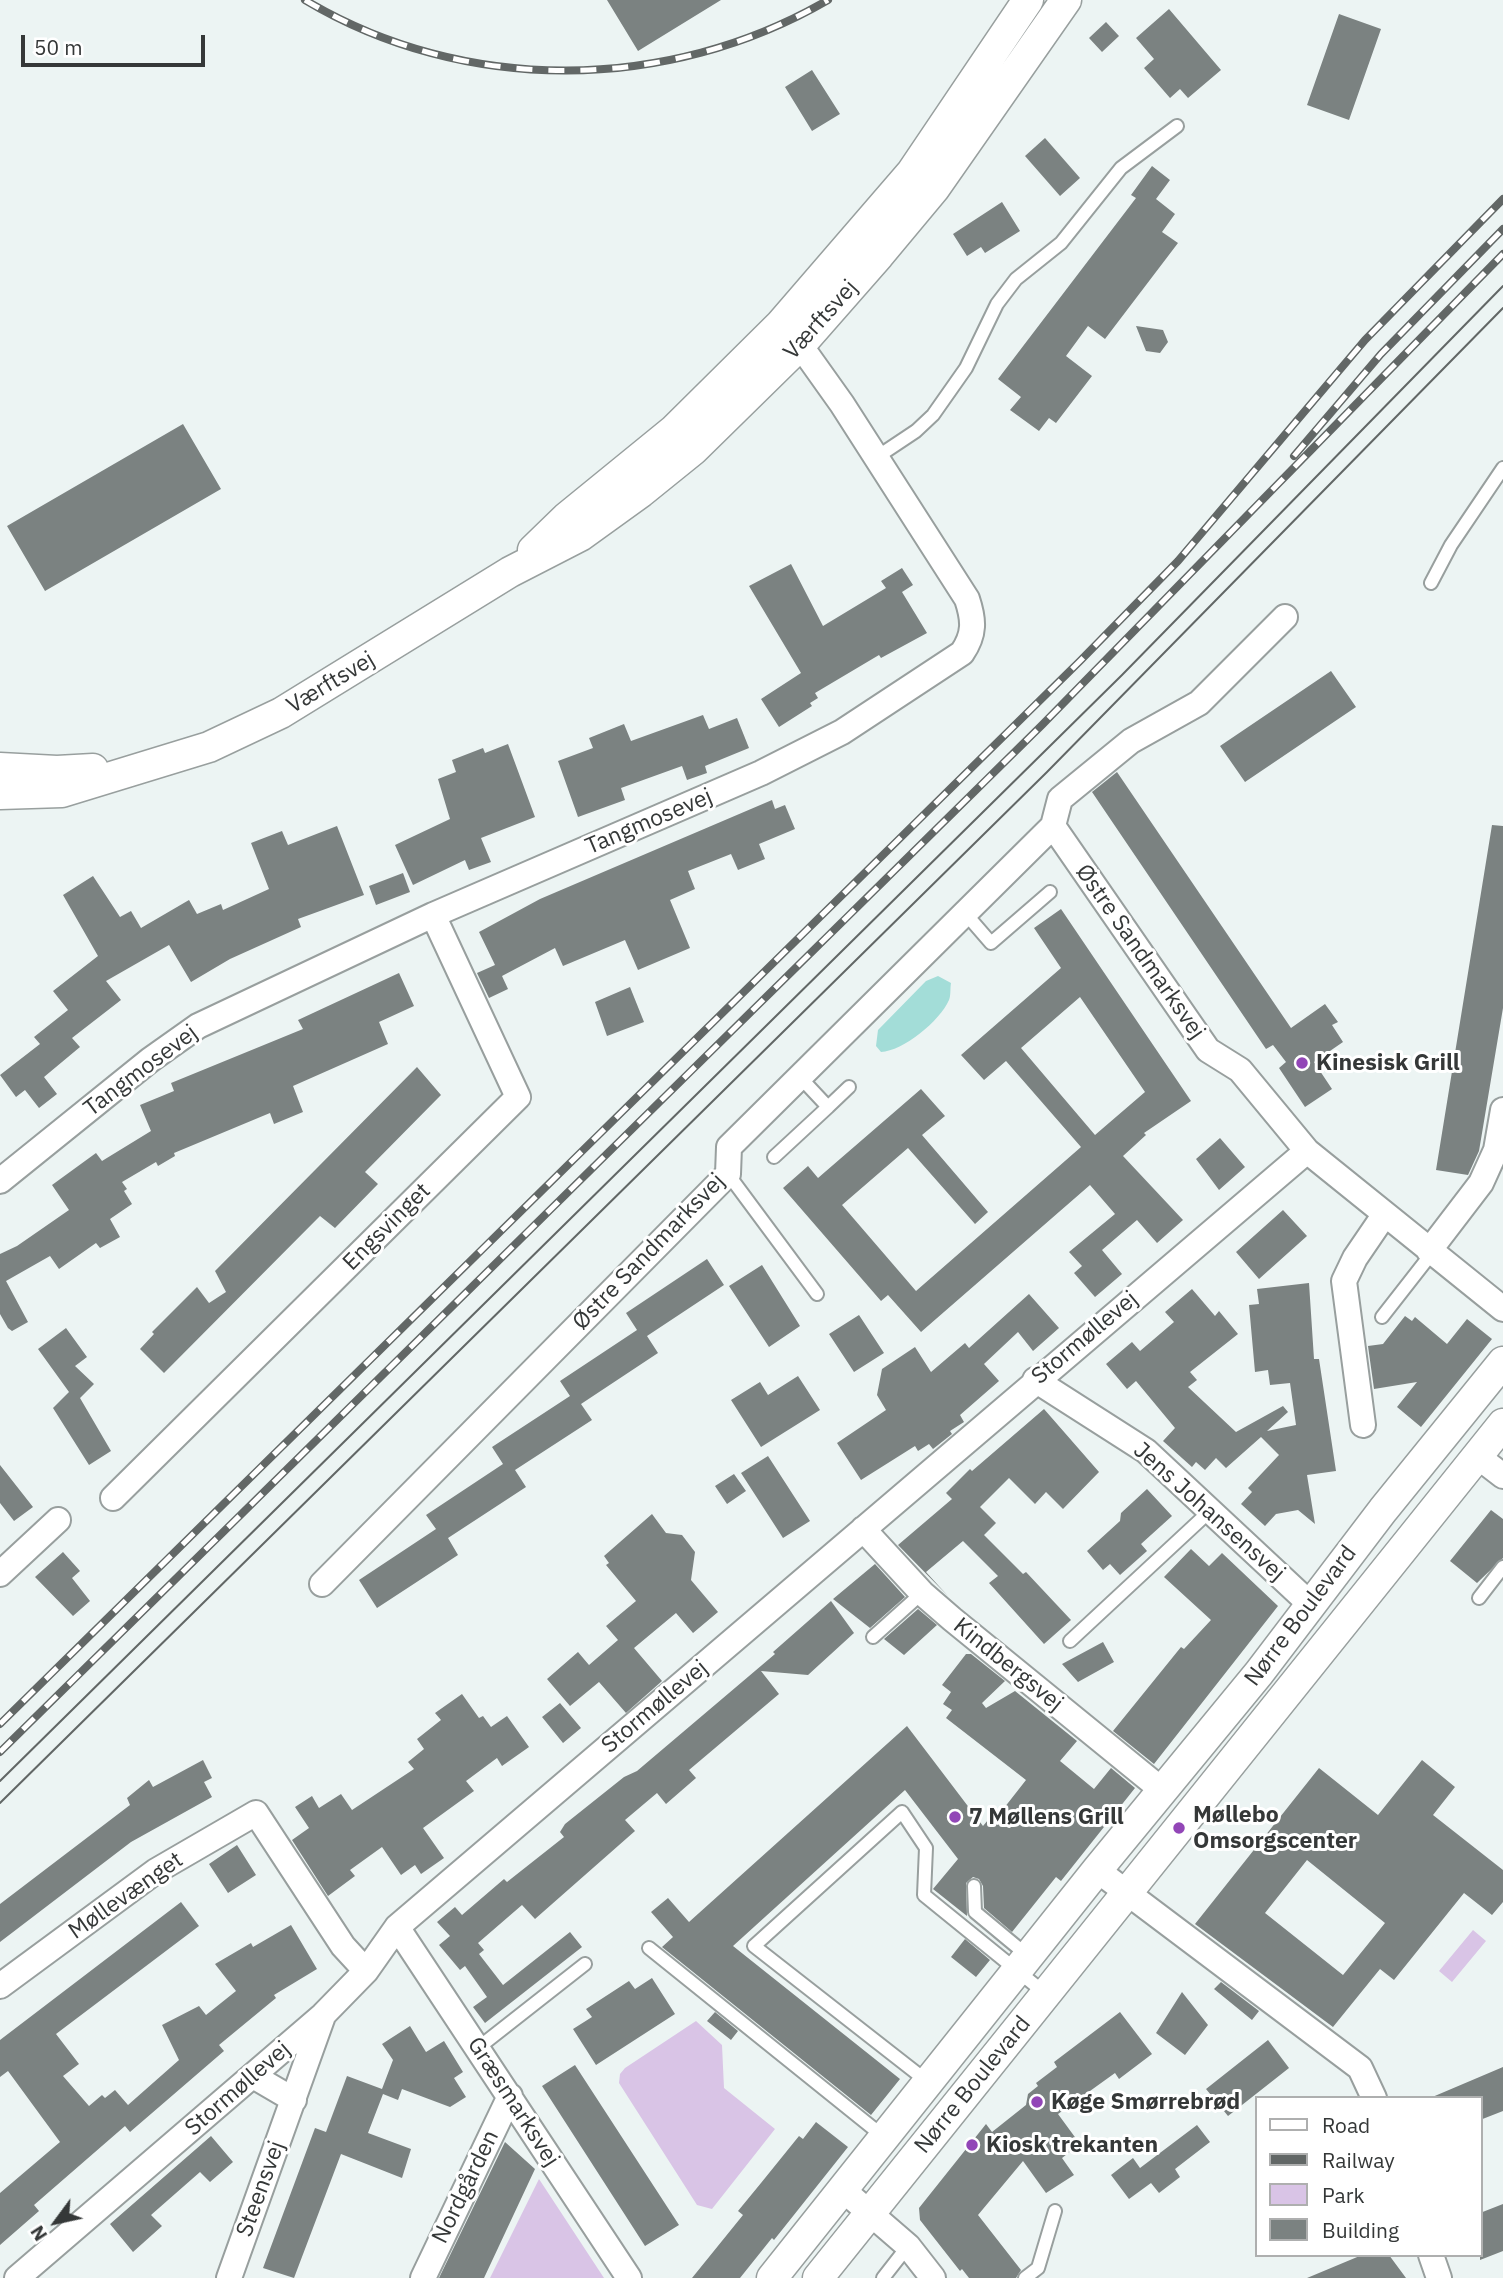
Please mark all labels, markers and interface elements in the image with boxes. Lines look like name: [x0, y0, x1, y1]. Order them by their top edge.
scale bar: [24, 21, 208, 65]
text: 50 m: [34, 33, 83, 61]
street label: Værftsvej: [778, 274, 864, 366]
street label: Værftsvej: [282, 646, 380, 720]
street label: Tangmosevej: [581, 783, 717, 861]
street label: Østre Sandmarksvej: [1069, 859, 1211, 1045]
street label: Tangmosevej: [79, 1019, 203, 1123]
place label: Kinesisk Grill: [1316, 1049, 1460, 1077]
marker: Kinesisk Grill: [1294, 1055, 1310, 1071]
street label: Østre Sandmarksvej: [567, 1168, 731, 1336]
street label: Engsvinget: [338, 1178, 436, 1276]
street label: Stormøllevej: [1026, 1286, 1144, 1390]
street label: Jens Johansensvej: [1128, 1437, 1290, 1587]
street label: Nørre Boulevard: [1239, 1540, 1363, 1692]
street label: Kindbergsvej: [948, 1612, 1068, 1718]
street label: Stormøllevej: [596, 1655, 714, 1759]
place label: Møllebo Omsorgscenter: [1193, 1801, 1357, 1855]
place label: 7 Møllens Grill: [969, 1803, 1124, 1831]
marker: 7 Møllens Grill: [947, 1809, 963, 1825]
marker: Møllebo Omsorgscenter: [1171, 1820, 1187, 1836]
street label: Møllevænget: [63, 1846, 189, 1946]
street label: Nørre Boulevard: [909, 2011, 1037, 2159]
street label: Græsmarksvej: [461, 2032, 565, 2172]
street label: Stormøllevej: [180, 2036, 296, 2142]
place label: Køge Smørrebrød: [1051, 2088, 1240, 2116]
marker: Køge Smørrebrød: [1029, 2094, 1045, 2110]
legend: [1254, 2096, 1482, 2257]
text: Road: [1322, 2111, 1370, 2139]
street label: Nordgården: [427, 2126, 505, 2248]
place label: Kiosk trekanten: [986, 2131, 1158, 2159]
street label: Steensvej: [231, 2137, 291, 2241]
marker: Kiosk trekanten: [964, 2137, 980, 2153]
text: Railway: [1322, 2146, 1395, 2174]
text: Park: [1322, 2181, 1365, 2209]
north arrow: [21, 2187, 91, 2257]
text: Building: [1322, 2216, 1399, 2244]
text: N: [25, 2221, 52, 2246]

